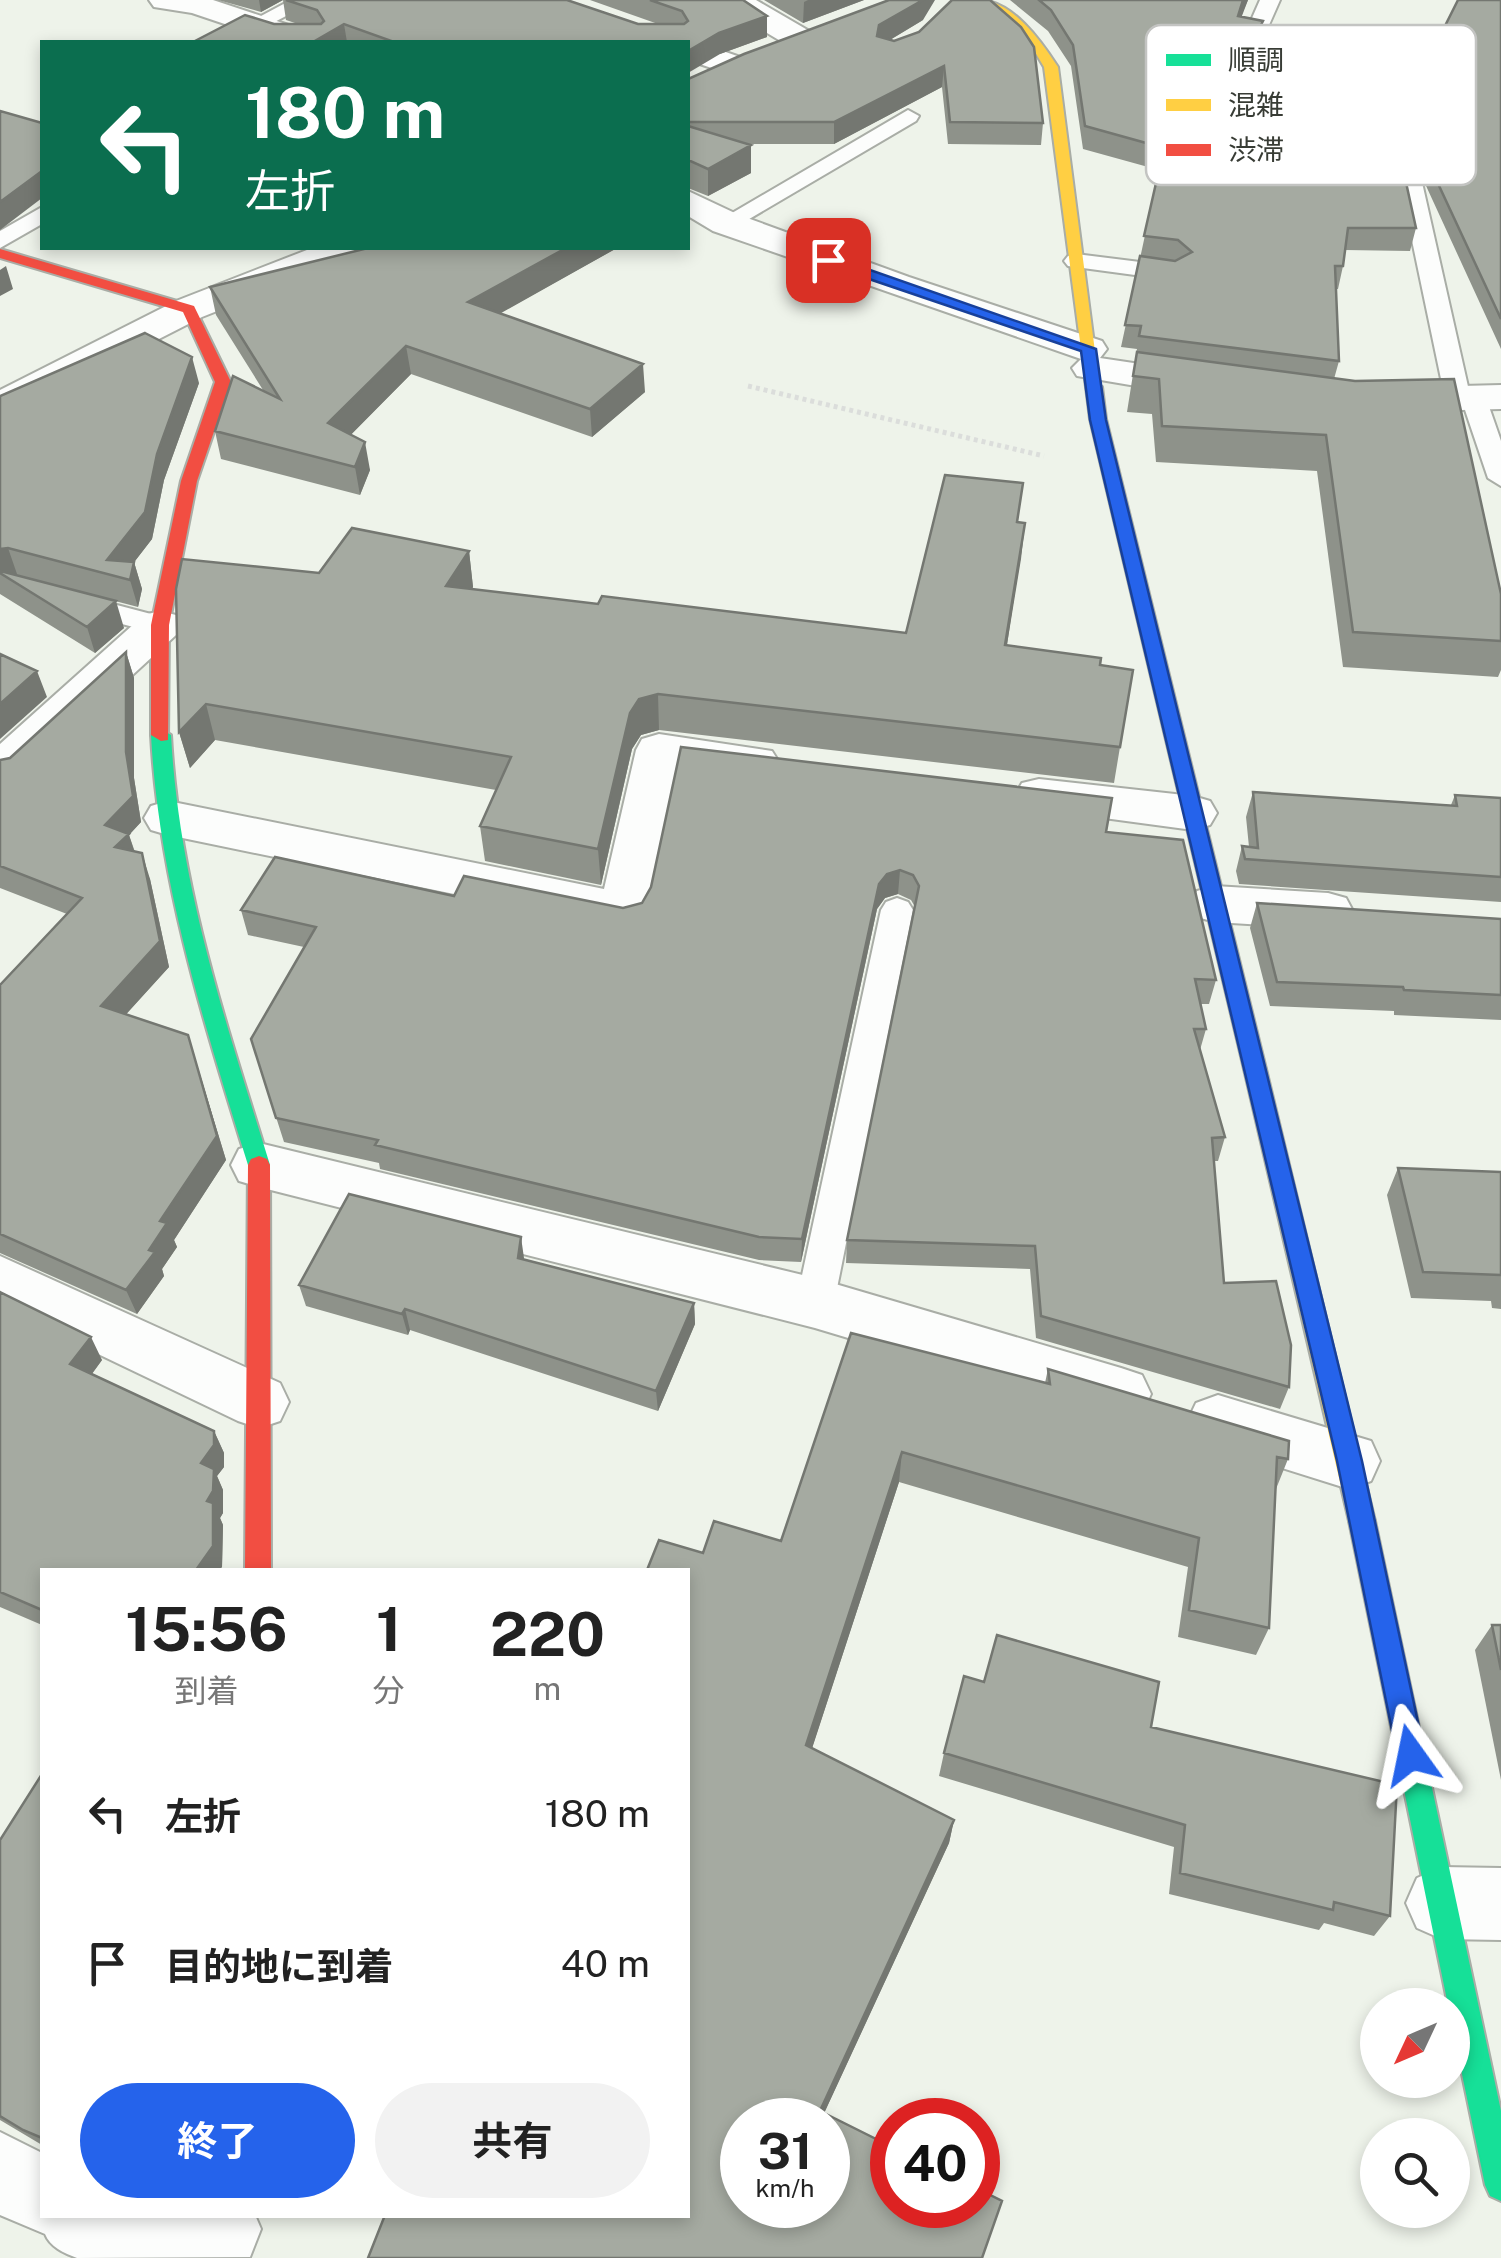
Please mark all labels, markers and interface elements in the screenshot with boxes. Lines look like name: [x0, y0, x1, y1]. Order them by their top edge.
legend: [1146, 25, 1476, 185]
text: 順調: [1228, 43, 1284, 76]
text: 180 m: [245, 71, 445, 154]
icon: left: [80, 80, 210, 210]
text: 混雑: [1228, 88, 1284, 121]
text: 渋滞: [1228, 133, 1284, 166]
text: 左折: [245, 164, 335, 217]
pin: [786, 218, 871, 303]
icon: arrive: [801, 233, 856, 288]
text: 15:56: [125, 1594, 288, 1665]
text: 1: [376, 1594, 402, 1665]
text: 220: [490, 1599, 605, 1670]
text: m: [534, 1670, 561, 1707]
text: 到着: [174, 1672, 238, 1709]
text: 分: [373, 1672, 405, 1709]
position arrow: [1359, 1703, 1463, 1807]
icon: left: [80, 1786, 135, 1841]
text: 180 m: [545, 1791, 650, 1836]
text: 左折: [165, 1794, 241, 1839]
icon: arrive: [80, 1936, 135, 1991]
text: 40 m: [561, 1941, 650, 1986]
text: 目的地に到着: [165, 1944, 393, 1989]
north arrow: [1360, 1988, 1470, 2098]
map controls: [1360, 1988, 1470, 2228]
button: 終了: [80, 2083, 355, 2198]
button: 共有: [375, 2083, 650, 2198]
speed limit sign: 40: [870, 2098, 1000, 2228]
button: search: [1360, 2118, 1470, 2228]
text: 31: [758, 2121, 812, 2180]
text: km/h: [756, 2173, 814, 2203]

